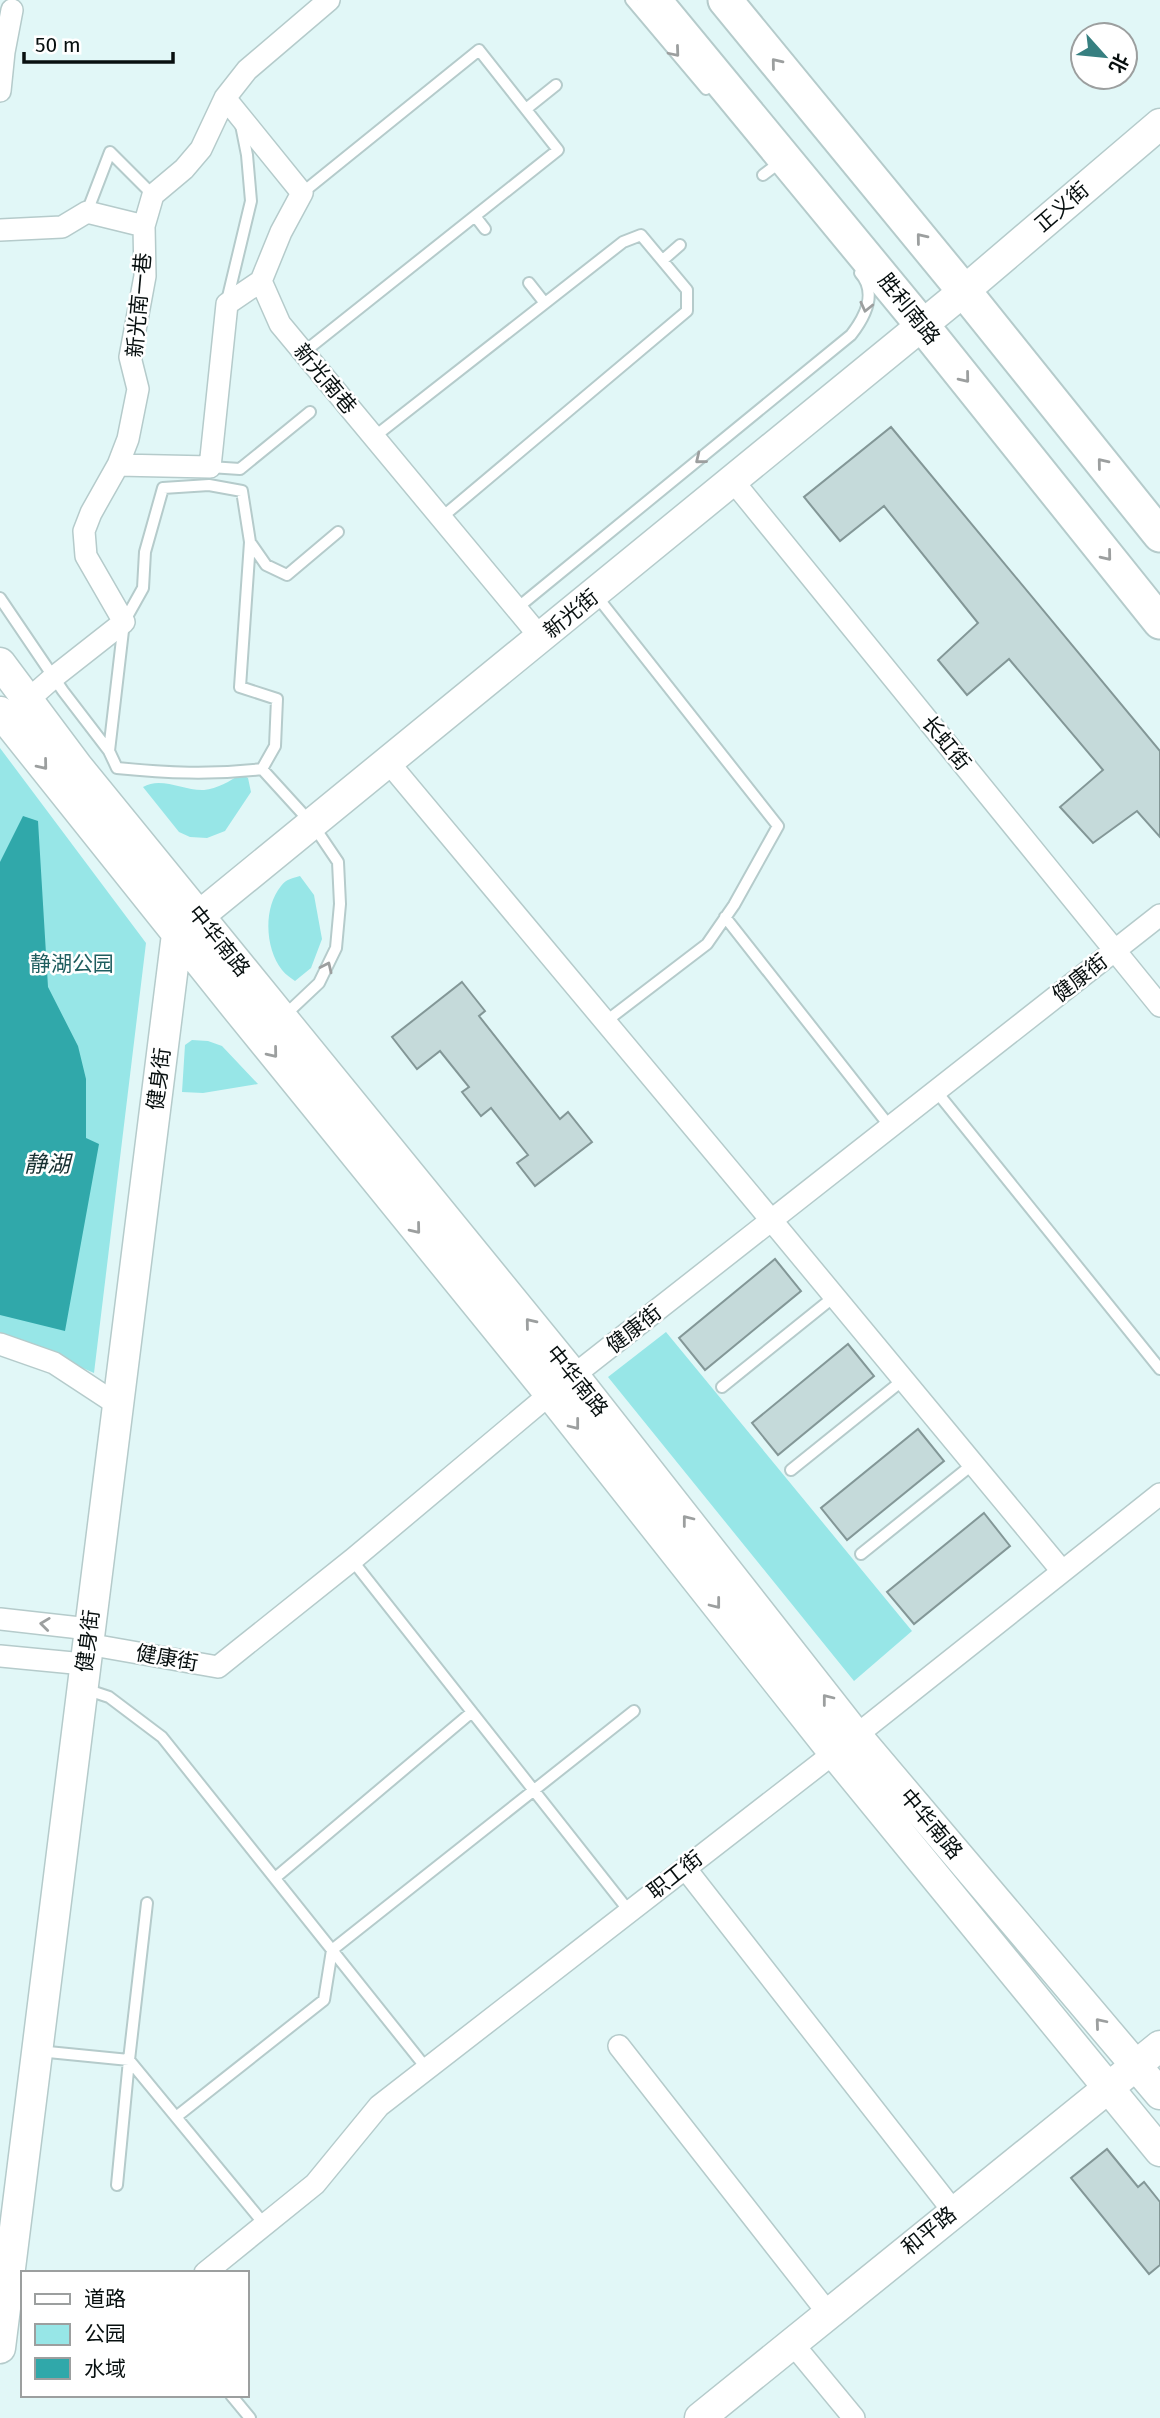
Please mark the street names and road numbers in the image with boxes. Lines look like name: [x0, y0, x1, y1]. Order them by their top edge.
street label: 正义街: [1030, 177, 1094, 237]
street label: 新光南一巷: [121, 252, 157, 358]
street label: 胜利南路: [872, 268, 946, 350]
street label: 新光南巷: [288, 338, 362, 420]
street label: 新光街: [538, 584, 604, 644]
street label: 长虹街: [916, 710, 976, 776]
street label: 中华南路: [182, 900, 256, 982]
street label: 健康街: [1047, 948, 1113, 1008]
street label: 健身街: [142, 1046, 176, 1112]
street label: 健康街: [601, 1299, 667, 1359]
street label: 中华南路: [540, 1340, 614, 1422]
street label: 健身街: [71, 1608, 105, 1674]
street label: 健康街: [134, 1640, 200, 1676]
street label: 中华南路: [894, 1783, 968, 1865]
street label: 职工街: [642, 1845, 708, 1905]
street label: 和平路: [896, 2201, 962, 2261]

